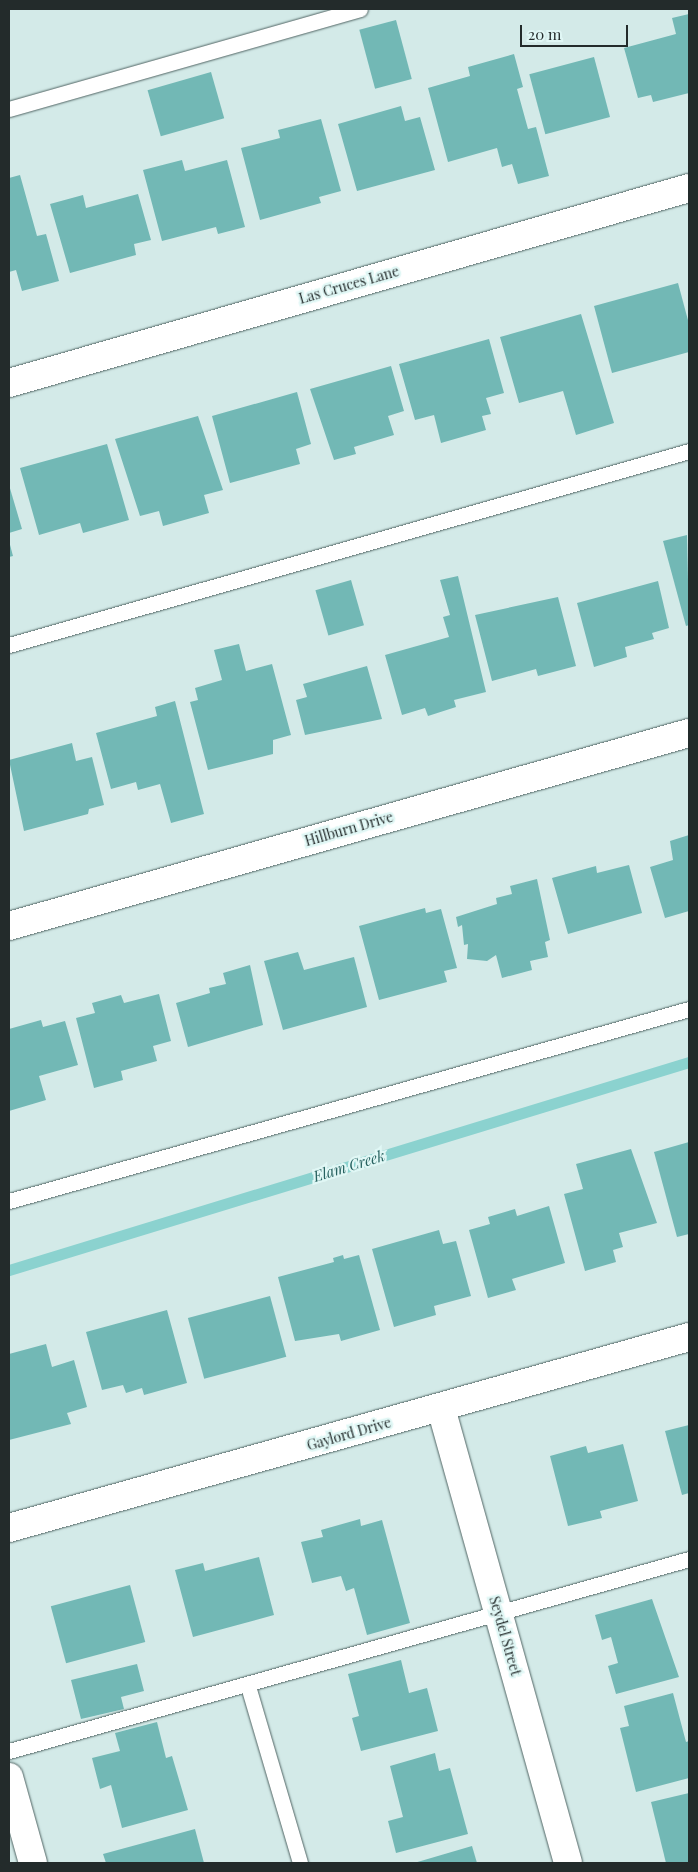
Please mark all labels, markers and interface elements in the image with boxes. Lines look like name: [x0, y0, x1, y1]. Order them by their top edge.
scale bar: [523, 15, 630, 47]
text: 20 m: [528, 24, 561, 44]
street label: Las Cruces Lane: [297, 263, 401, 307]
street label: Hillburn Drive: [303, 808, 395, 850]
water label: Elam Creek: [311, 1147, 387, 1185]
street label: Gaylord Drive: [305, 1414, 393, 1454]
street label: Seydel Street: [486, 1594, 524, 1678]

